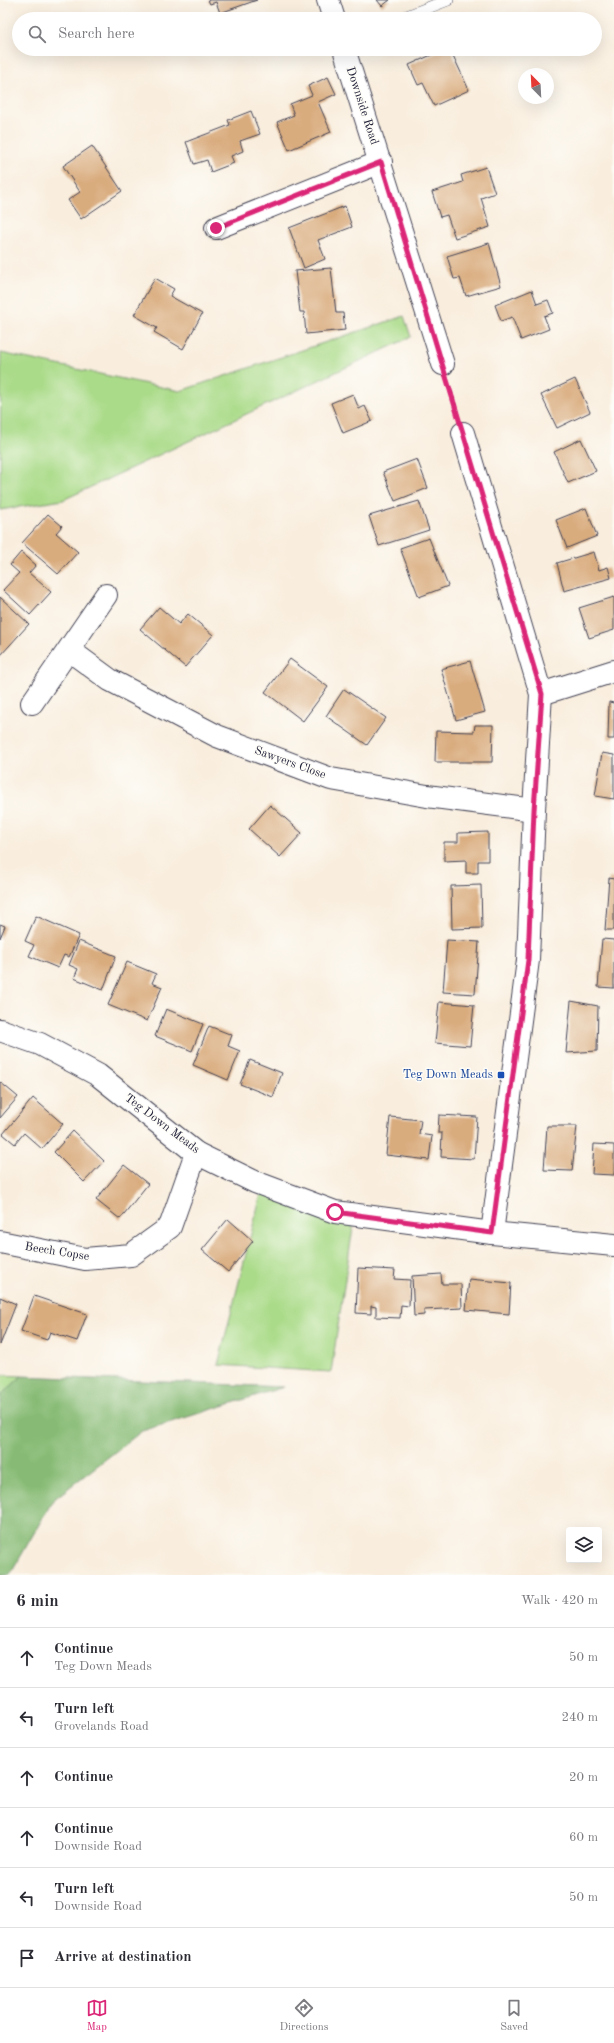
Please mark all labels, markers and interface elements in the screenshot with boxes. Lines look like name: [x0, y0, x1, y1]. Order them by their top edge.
search box: [12, 12, 602, 56]
icon: search: [26, 23, 48, 45]
text: Search here: [58, 27, 135, 42]
street label: Downside Road: [344, 66, 380, 146]
north arrow: [518, 68, 554, 104]
route end: [207, 219, 225, 237]
street label: Sawyers Close: [253, 745, 328, 782]
place label: Teg Down Meads: [403, 1069, 493, 1081]
marker: Teg Down Meads: [496, 1070, 506, 1080]
street label: Teg Down Meads: [122, 1092, 202, 1156]
route start: [326, 1203, 344, 1221]
street label: Beech Copse: [24, 1241, 91, 1263]
map controls: [566, 1527, 602, 1563]
button: layers: [566, 1527, 602, 1563]
text: 6 min: [16, 1593, 59, 1610]
text: Walk · 420 m: [521, 1594, 598, 1607]
text: Continue: [54, 1642, 113, 1657]
icon: ahead: [16, 1647, 38, 1669]
text: 50 m: [569, 1651, 598, 1664]
text: Teg Down Meads: [54, 1660, 152, 1673]
text: Turn left: [54, 1702, 114, 1717]
icon: left: [16, 1707, 38, 1729]
text: 240 m: [561, 1711, 598, 1724]
text: Grovelands Road: [54, 1720, 149, 1733]
icon: ahead: [16, 1767, 38, 1789]
text: Continue: [54, 1770, 113, 1785]
text: 20 m: [569, 1771, 598, 1784]
text: Continue: [54, 1822, 113, 1837]
icon: ahead: [16, 1827, 38, 1849]
text: 60 m: [569, 1831, 598, 1844]
text: Downside Road: [54, 1840, 142, 1853]
text: Turn left: [54, 1882, 114, 1897]
icon: left: [16, 1887, 38, 1909]
text: 50 m: [569, 1891, 598, 1904]
text: Downside Road: [54, 1900, 142, 1913]
icon: arrive: [16, 1947, 38, 1969]
text: Arrive at destination: [54, 1950, 192, 1965]
tab: Map: [86, 1997, 108, 2035]
tab: Directions: [280, 1997, 328, 2035]
tab: Saved: [500, 1997, 528, 2035]

